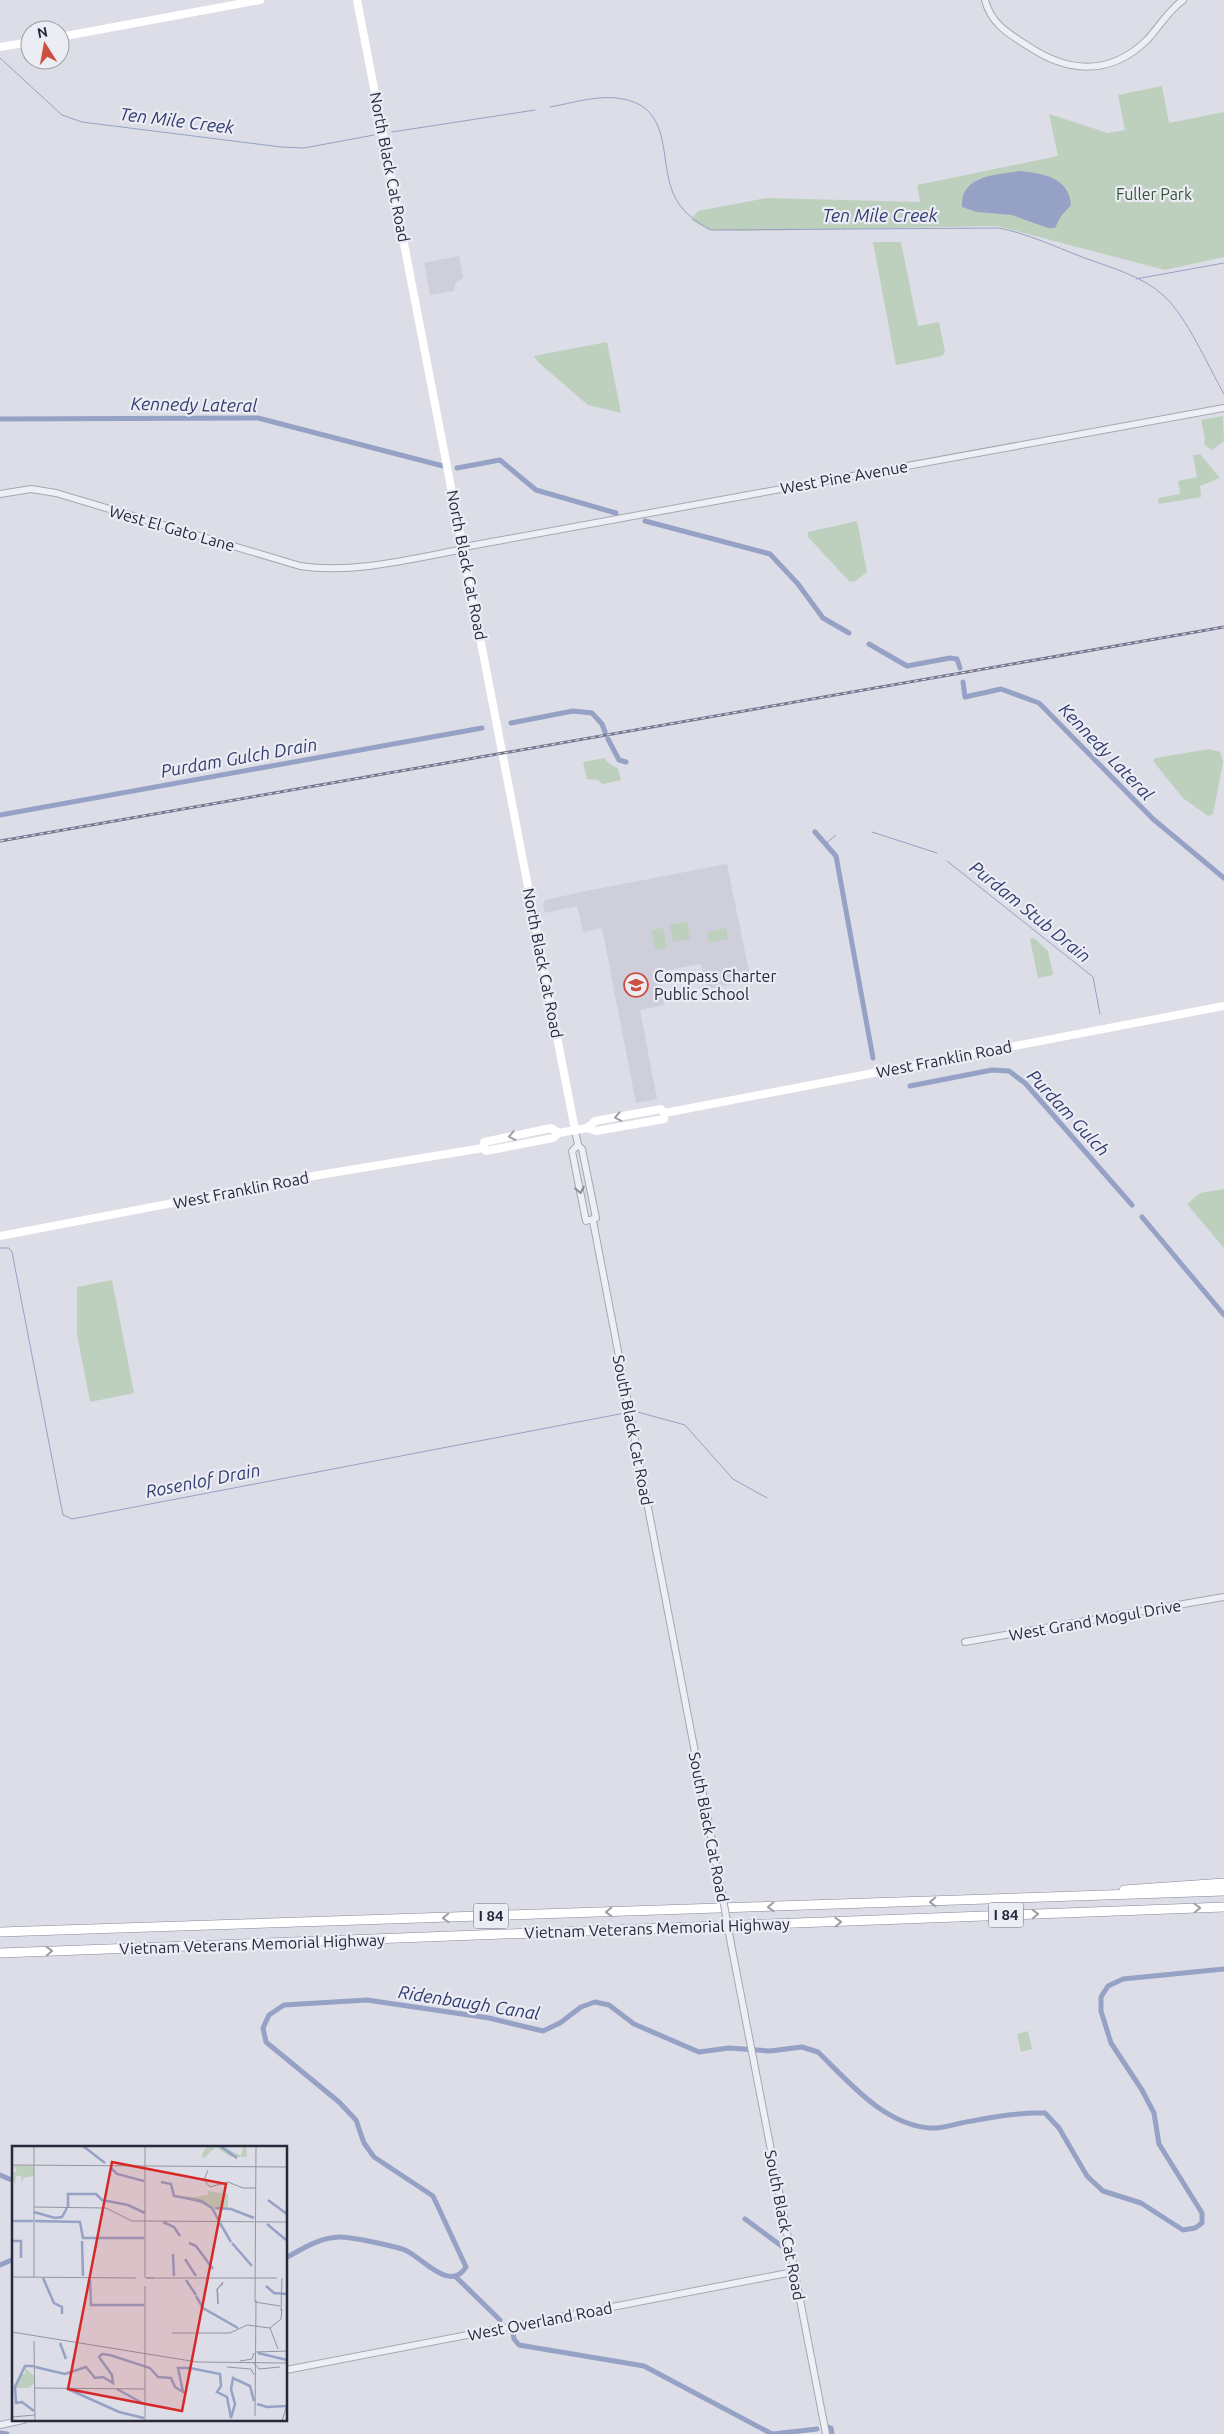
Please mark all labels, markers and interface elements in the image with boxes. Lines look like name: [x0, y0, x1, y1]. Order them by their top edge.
north arrow: [20, 20, 70, 70]
text: N: [36, 23, 49, 41]
street label: North Black Cat Road: [367, 90, 413, 244]
water label: Ten Mile Creek: [119, 103, 236, 137]
park label: Fuller Park: [1116, 185, 1192, 203]
water label: Ten Mile Creek: [822, 205, 938, 225]
water label: Kennedy Lateral: [130, 393, 258, 415]
street label: West Pine Avenue: [779, 457, 909, 497]
street label: North Black Cat Road: [444, 488, 490, 642]
street label: West El Gato Lane: [107, 501, 237, 555]
water label: Kennedy Lateral: [1055, 699, 1158, 804]
water label: Purdam Gulch Drain: [159, 733, 319, 781]
water label: Purdam Stub Drain: [966, 856, 1095, 966]
street label: North Black Cat Road: [520, 886, 566, 1040]
place label: Compass Charter Public School: [654, 967, 776, 1003]
school or university icon: Compass Charter Public School: [623, 972, 649, 998]
street label: West Franklin Road: [875, 1037, 1013, 1081]
water label: Purdam Gulch: [1024, 1065, 1114, 1160]
one-way arrow: [614, 1111, 623, 1121]
one-way arrow: [508, 1130, 517, 1141]
street label: West Franklin Road: [172, 1168, 310, 1212]
one-way arrow: [574, 1186, 584, 1195]
street label: South Black Cat Road: [610, 1353, 656, 1507]
water label: Rosenlof Drain: [144, 1459, 262, 1502]
street label: West Grand Mogul Drive: [1007, 1596, 1183, 1644]
street label: South Black Cat Road: [686, 1750, 732, 1904]
one-way arrow: [929, 1897, 937, 1907]
one-way arrow: [767, 1902, 775, 1913]
road number: I 84: [988, 1902, 1024, 1928]
one-way arrow: [1194, 1903, 1202, 1913]
road number: I 84: [474, 1904, 508, 1928]
one-way arrow: [604, 1907, 612, 1918]
one-way arrow: [1032, 1909, 1039, 1919]
one-way arrow: [442, 1912, 450, 1923]
street label: Vietnam Veterans Memorial Highway: [524, 1914, 790, 1942]
one-way arrow: [834, 1916, 842, 1927]
street label: Vietnam Veterans Memorial Highway: [119, 1930, 385, 1958]
one-way arrow: [45, 1946, 53, 1957]
water label: Ridenbaugh Canal: [397, 1981, 541, 2023]
inset map: [12, 2146, 288, 2422]
street label: South Black Cat Road: [762, 2148, 808, 2302]
street label: West Overland Road: [466, 2298, 614, 2344]

